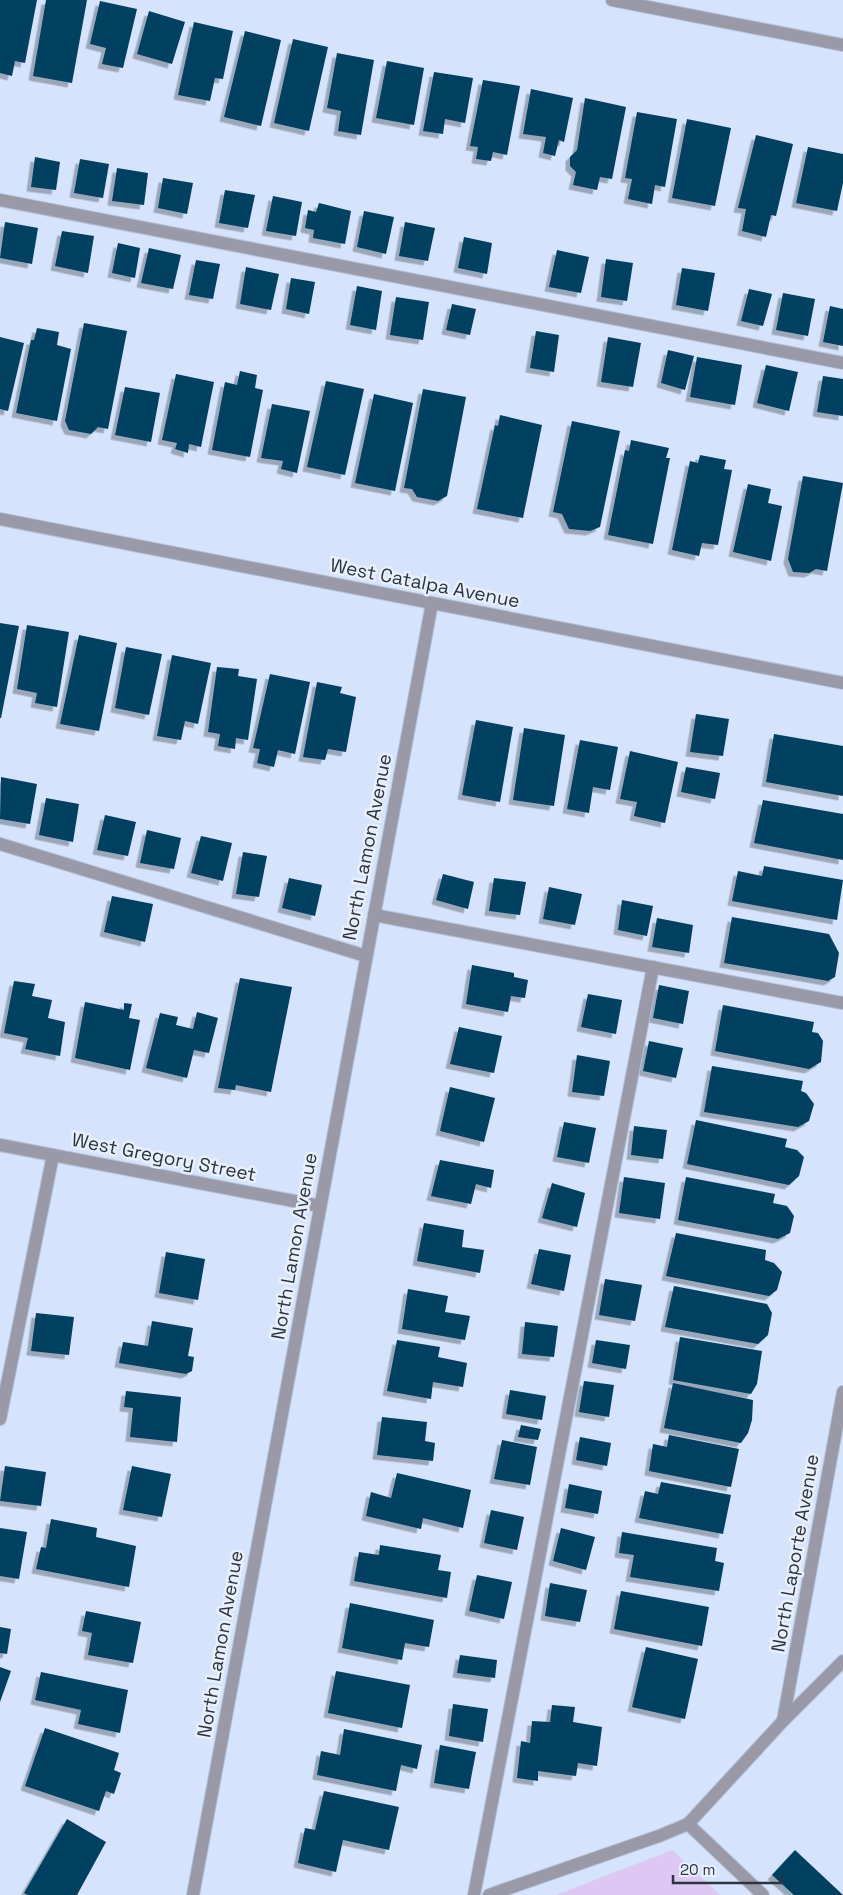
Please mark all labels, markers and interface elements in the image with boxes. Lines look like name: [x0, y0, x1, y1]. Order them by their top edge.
street label: West Catalpa Avenue: [328, 552, 522, 614]
street label: North Lamon Avenue: [337, 752, 397, 942]
street label: West Gregory Street: [70, 1127, 258, 1187]
street label: North Lamon Avenue: [265, 1150, 323, 1342]
street label: North Laporte Avenue: [765, 1452, 825, 1654]
street label: North Lamon Avenue: [191, 1548, 249, 1740]
scale bar: [673, 1852, 780, 1884]
text: 20 m: [680, 1860, 715, 1879]

